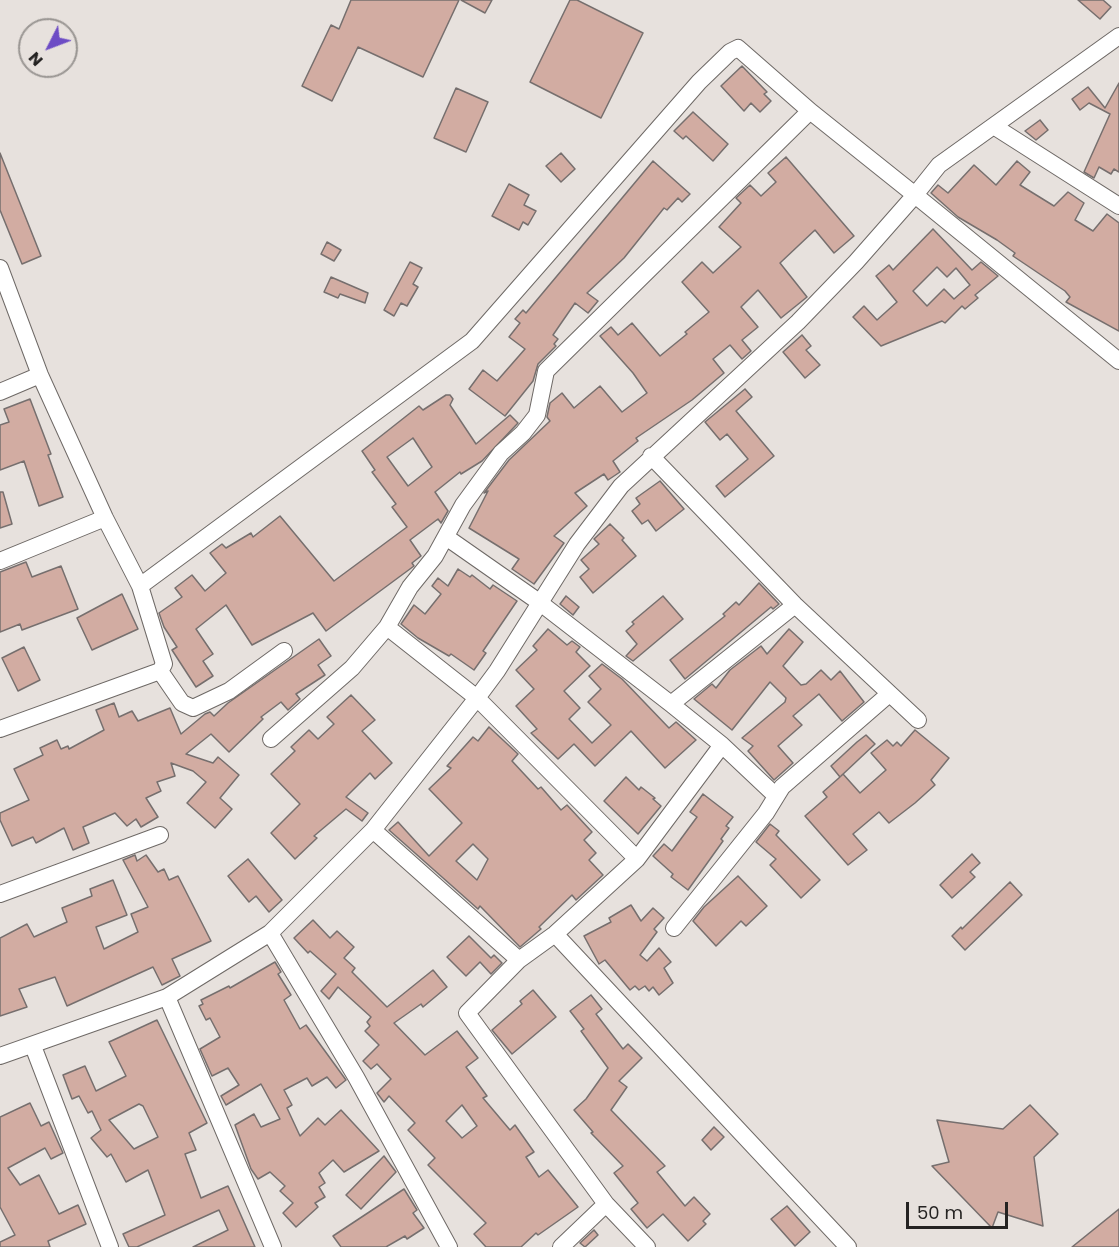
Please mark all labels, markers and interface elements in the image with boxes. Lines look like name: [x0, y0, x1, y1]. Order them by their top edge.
north arrow: [18, 18, 78, 78]
text: N: [23, 47, 48, 71]
scale bar: [909, 1190, 1011, 1228]
text: 50 m: [917, 1200, 963, 1225]

